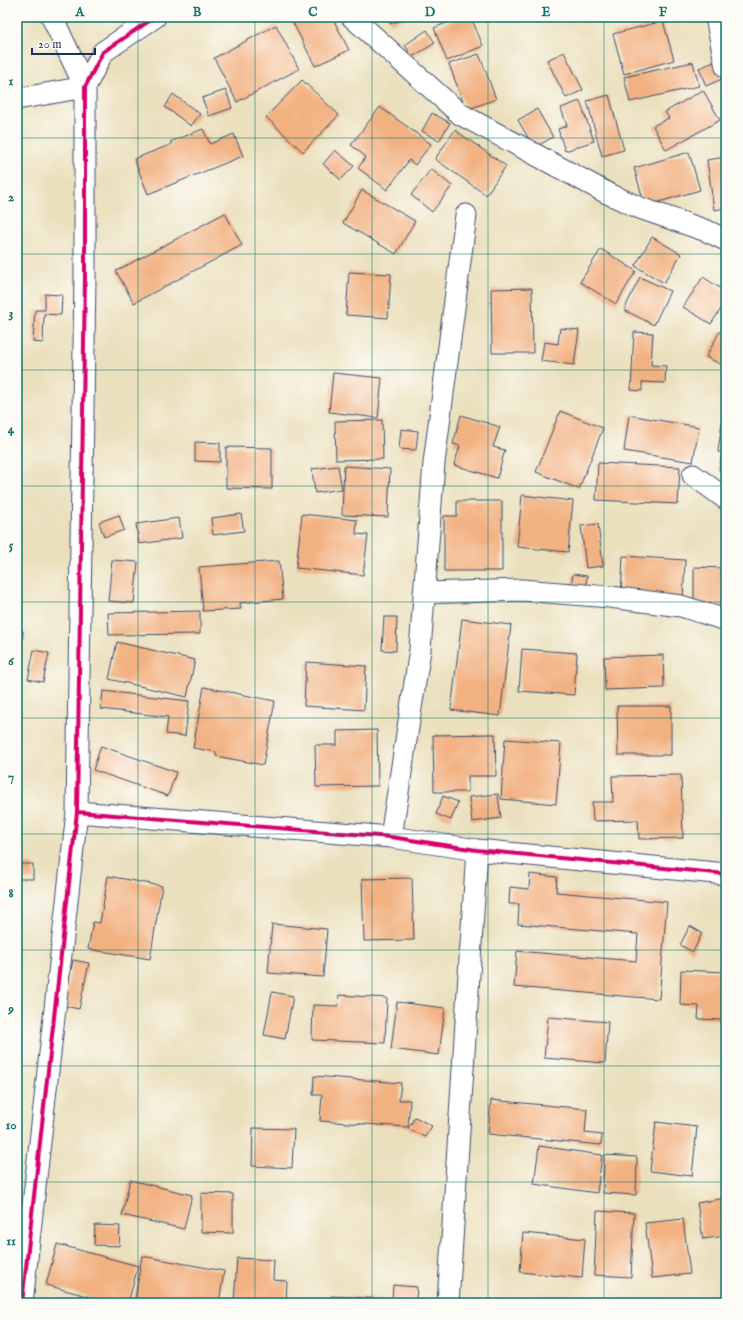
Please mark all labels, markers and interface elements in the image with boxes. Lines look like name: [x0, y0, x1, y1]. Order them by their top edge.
text: A: [75, 4, 86, 21]
text: B: [193, 4, 202, 21]
text: C: [308, 4, 318, 21]
text: D: [425, 4, 436, 21]
text: E: [541, 4, 551, 21]
text: F: [659, 4, 668, 21]
scale bar: [32, 30, 95, 56]
text: 20 m: [38, 37, 61, 52]
text: 1: [9, 73, 14, 90]
text: 2: [8, 189, 14, 206]
text: 3: [9, 305, 14, 322]
text: 4: [8, 421, 15, 438]
text: 5: [9, 537, 14, 554]
text: 6: [8, 653, 14, 670]
text: 7: [8, 769, 14, 786]
text: 8: [8, 885, 14, 902]
text: 9: [7, 1001, 14, 1018]
text: 10: [5, 1117, 17, 1134]
text: 11: [6, 1233, 16, 1250]

